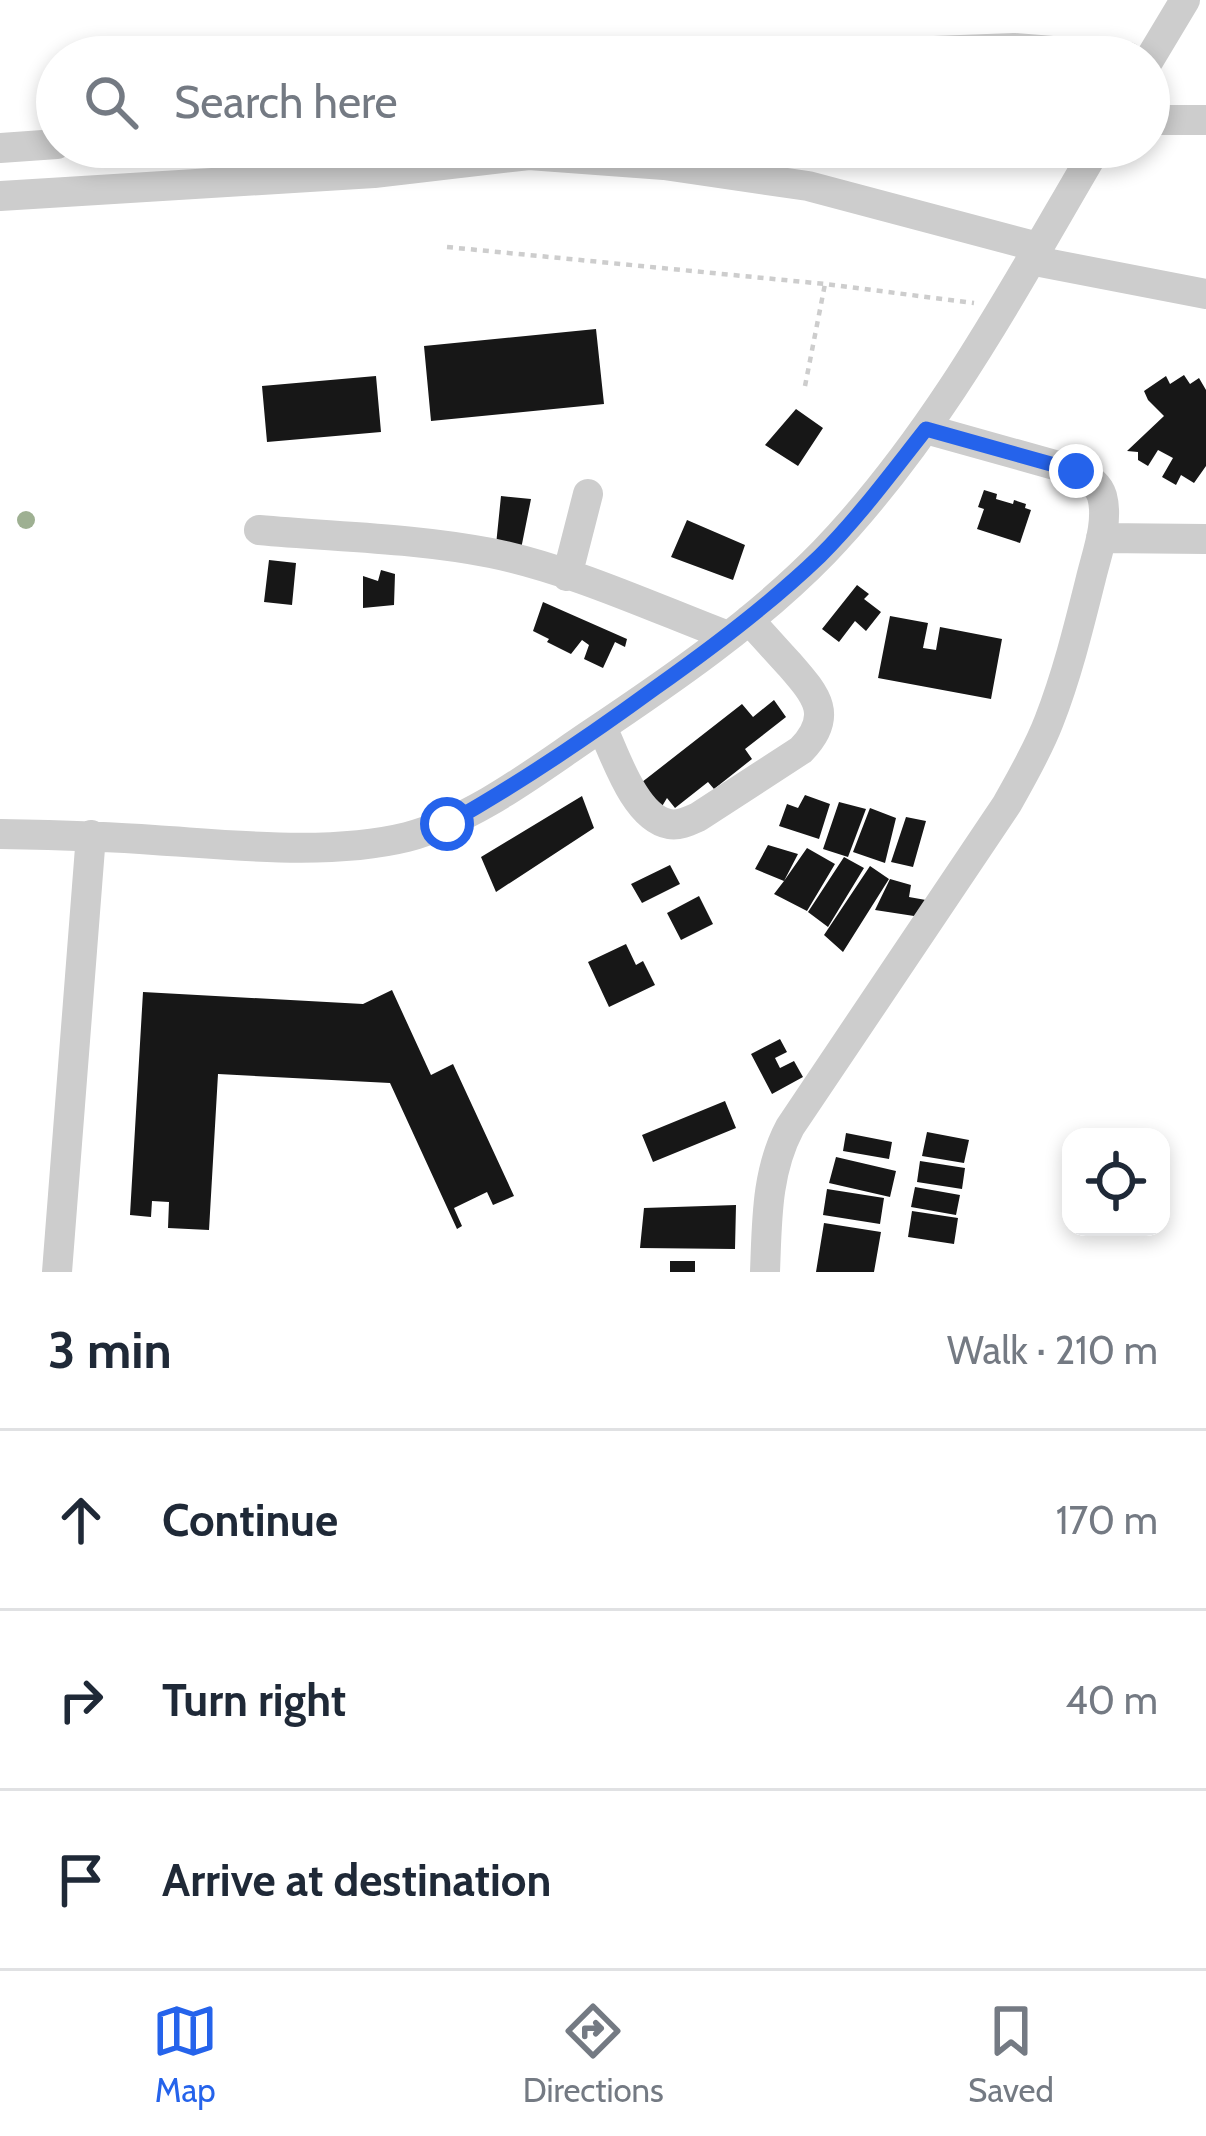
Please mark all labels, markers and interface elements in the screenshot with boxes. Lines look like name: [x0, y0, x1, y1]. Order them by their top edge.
search box: [36, 36, 1170, 168]
icon: search: [78, 69, 144, 135]
text: Search here: [174, 75, 398, 129]
route end: [1049, 444, 1103, 498]
route start: [420, 797, 474, 851]
map controls: [1062, 1128, 1170, 1236]
button: locate: [1062, 1128, 1170, 1236]
text: 3 min: [48, 1319, 172, 1381]
text: Walk · 210 m: [947, 1326, 1158, 1374]
icon: ahead: [48, 1487, 114, 1553]
text: Continue: [162, 1493, 338, 1547]
text: 170 m: [1056, 1496, 1158, 1544]
icon: right: [48, 1667, 114, 1733]
text: Turn right: [162, 1673, 346, 1727]
text: 40 m: [1065, 1676, 1158, 1724]
icon: arrive: [48, 1847, 114, 1913]
text: Arrive at destination: [162, 1853, 551, 1907]
tab: Map: [152, 1998, 218, 2110]
tab: Directions: [523, 1998, 664, 2110]
tab: Saved: [968, 1998, 1054, 2110]

